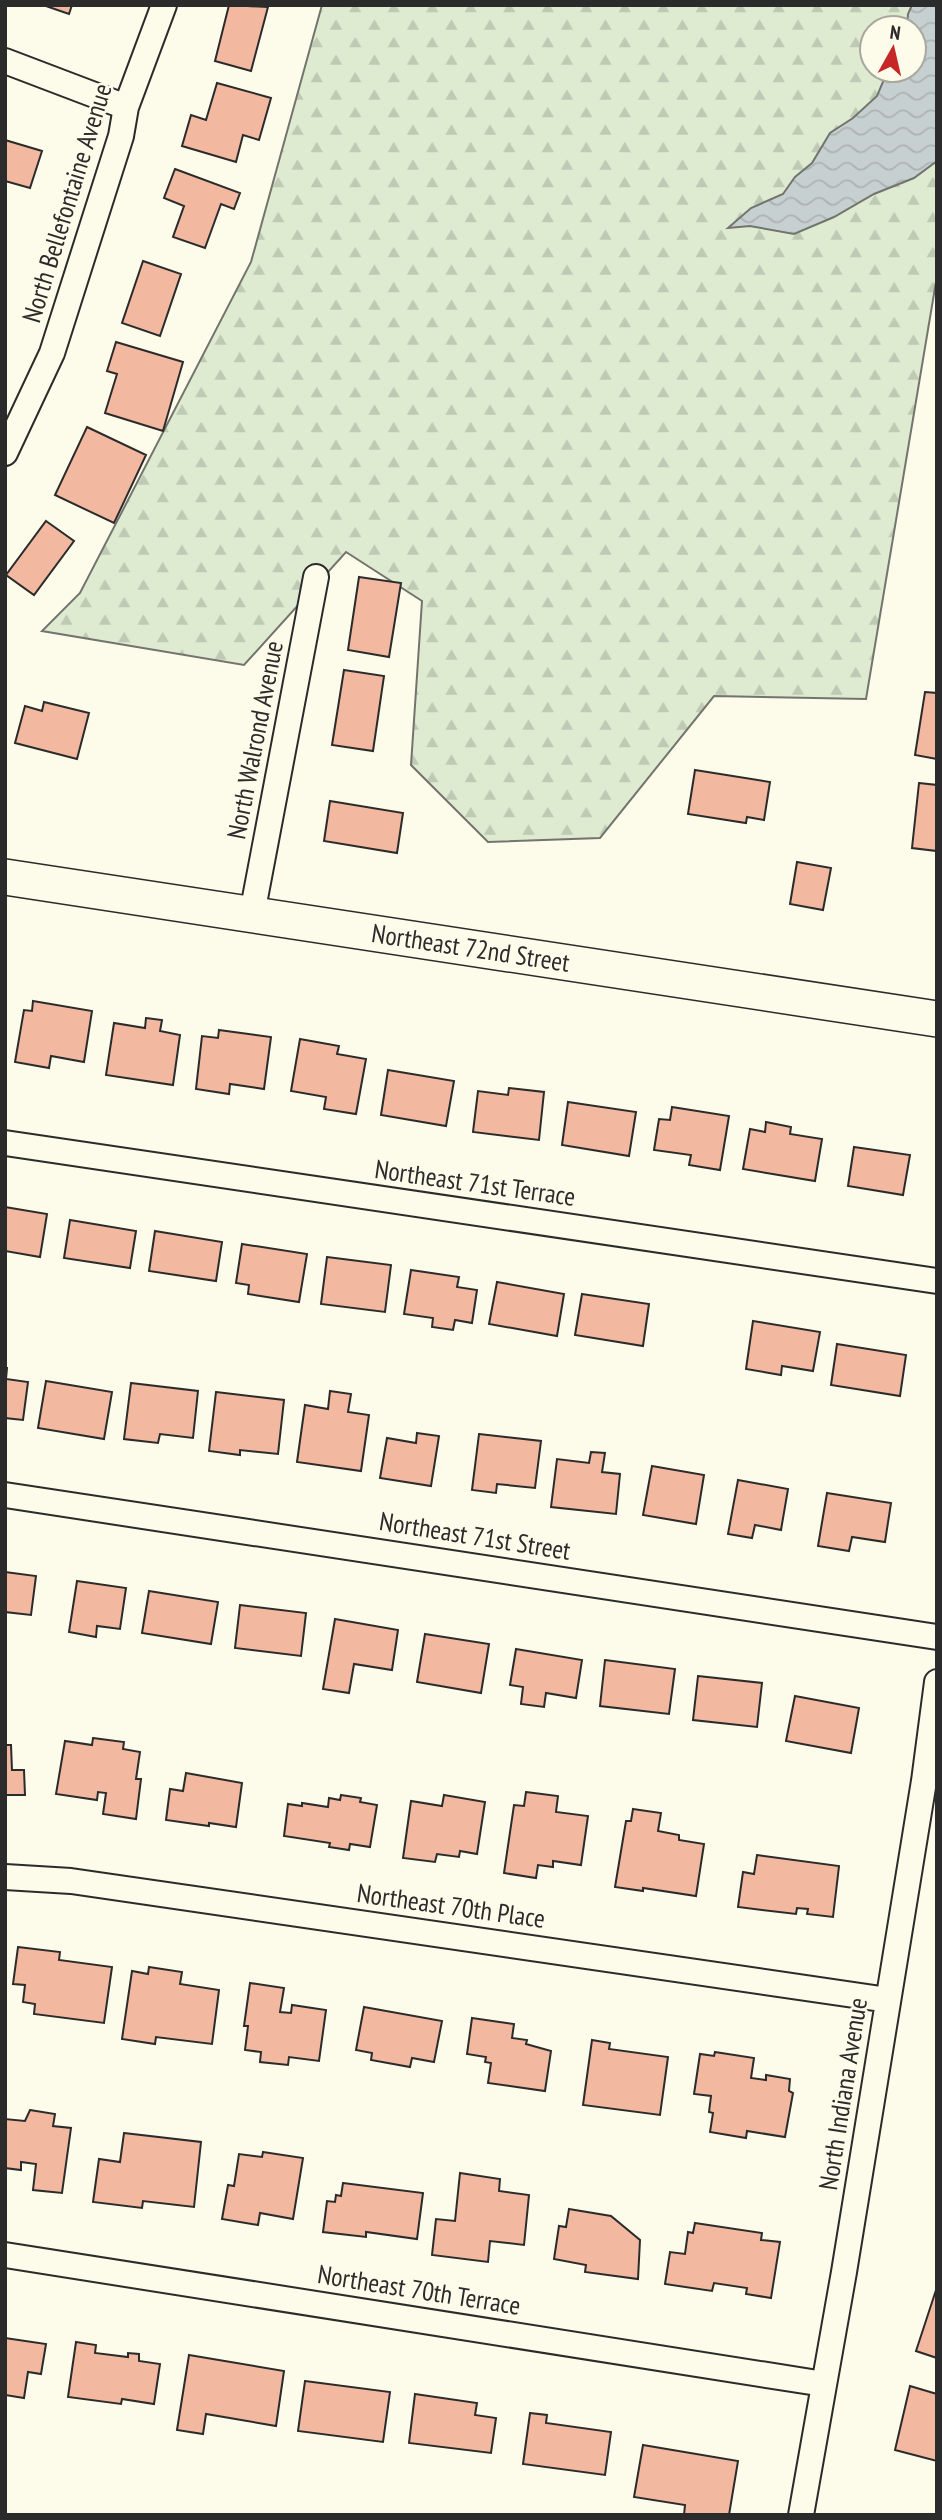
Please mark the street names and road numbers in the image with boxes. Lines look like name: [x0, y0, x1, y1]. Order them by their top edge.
street label: North Bellefontaine Avenue: [14, 79, 119, 326]
street label: North Walrond Avenue: [219, 638, 290, 842]
street label: Northeast 72nd Street: [370, 916, 572, 979]
street label: Northeast 71st Terrace: [373, 1152, 577, 1213]
street label: Northeast 71st Street: [377, 1504, 573, 1567]
street label: Northeast 70th Place: [355, 1876, 547, 1935]
street label: North Indiana Avenue: [811, 1995, 874, 2192]
street label: Northeast 70th Terrace: [315, 2257, 523, 2322]

